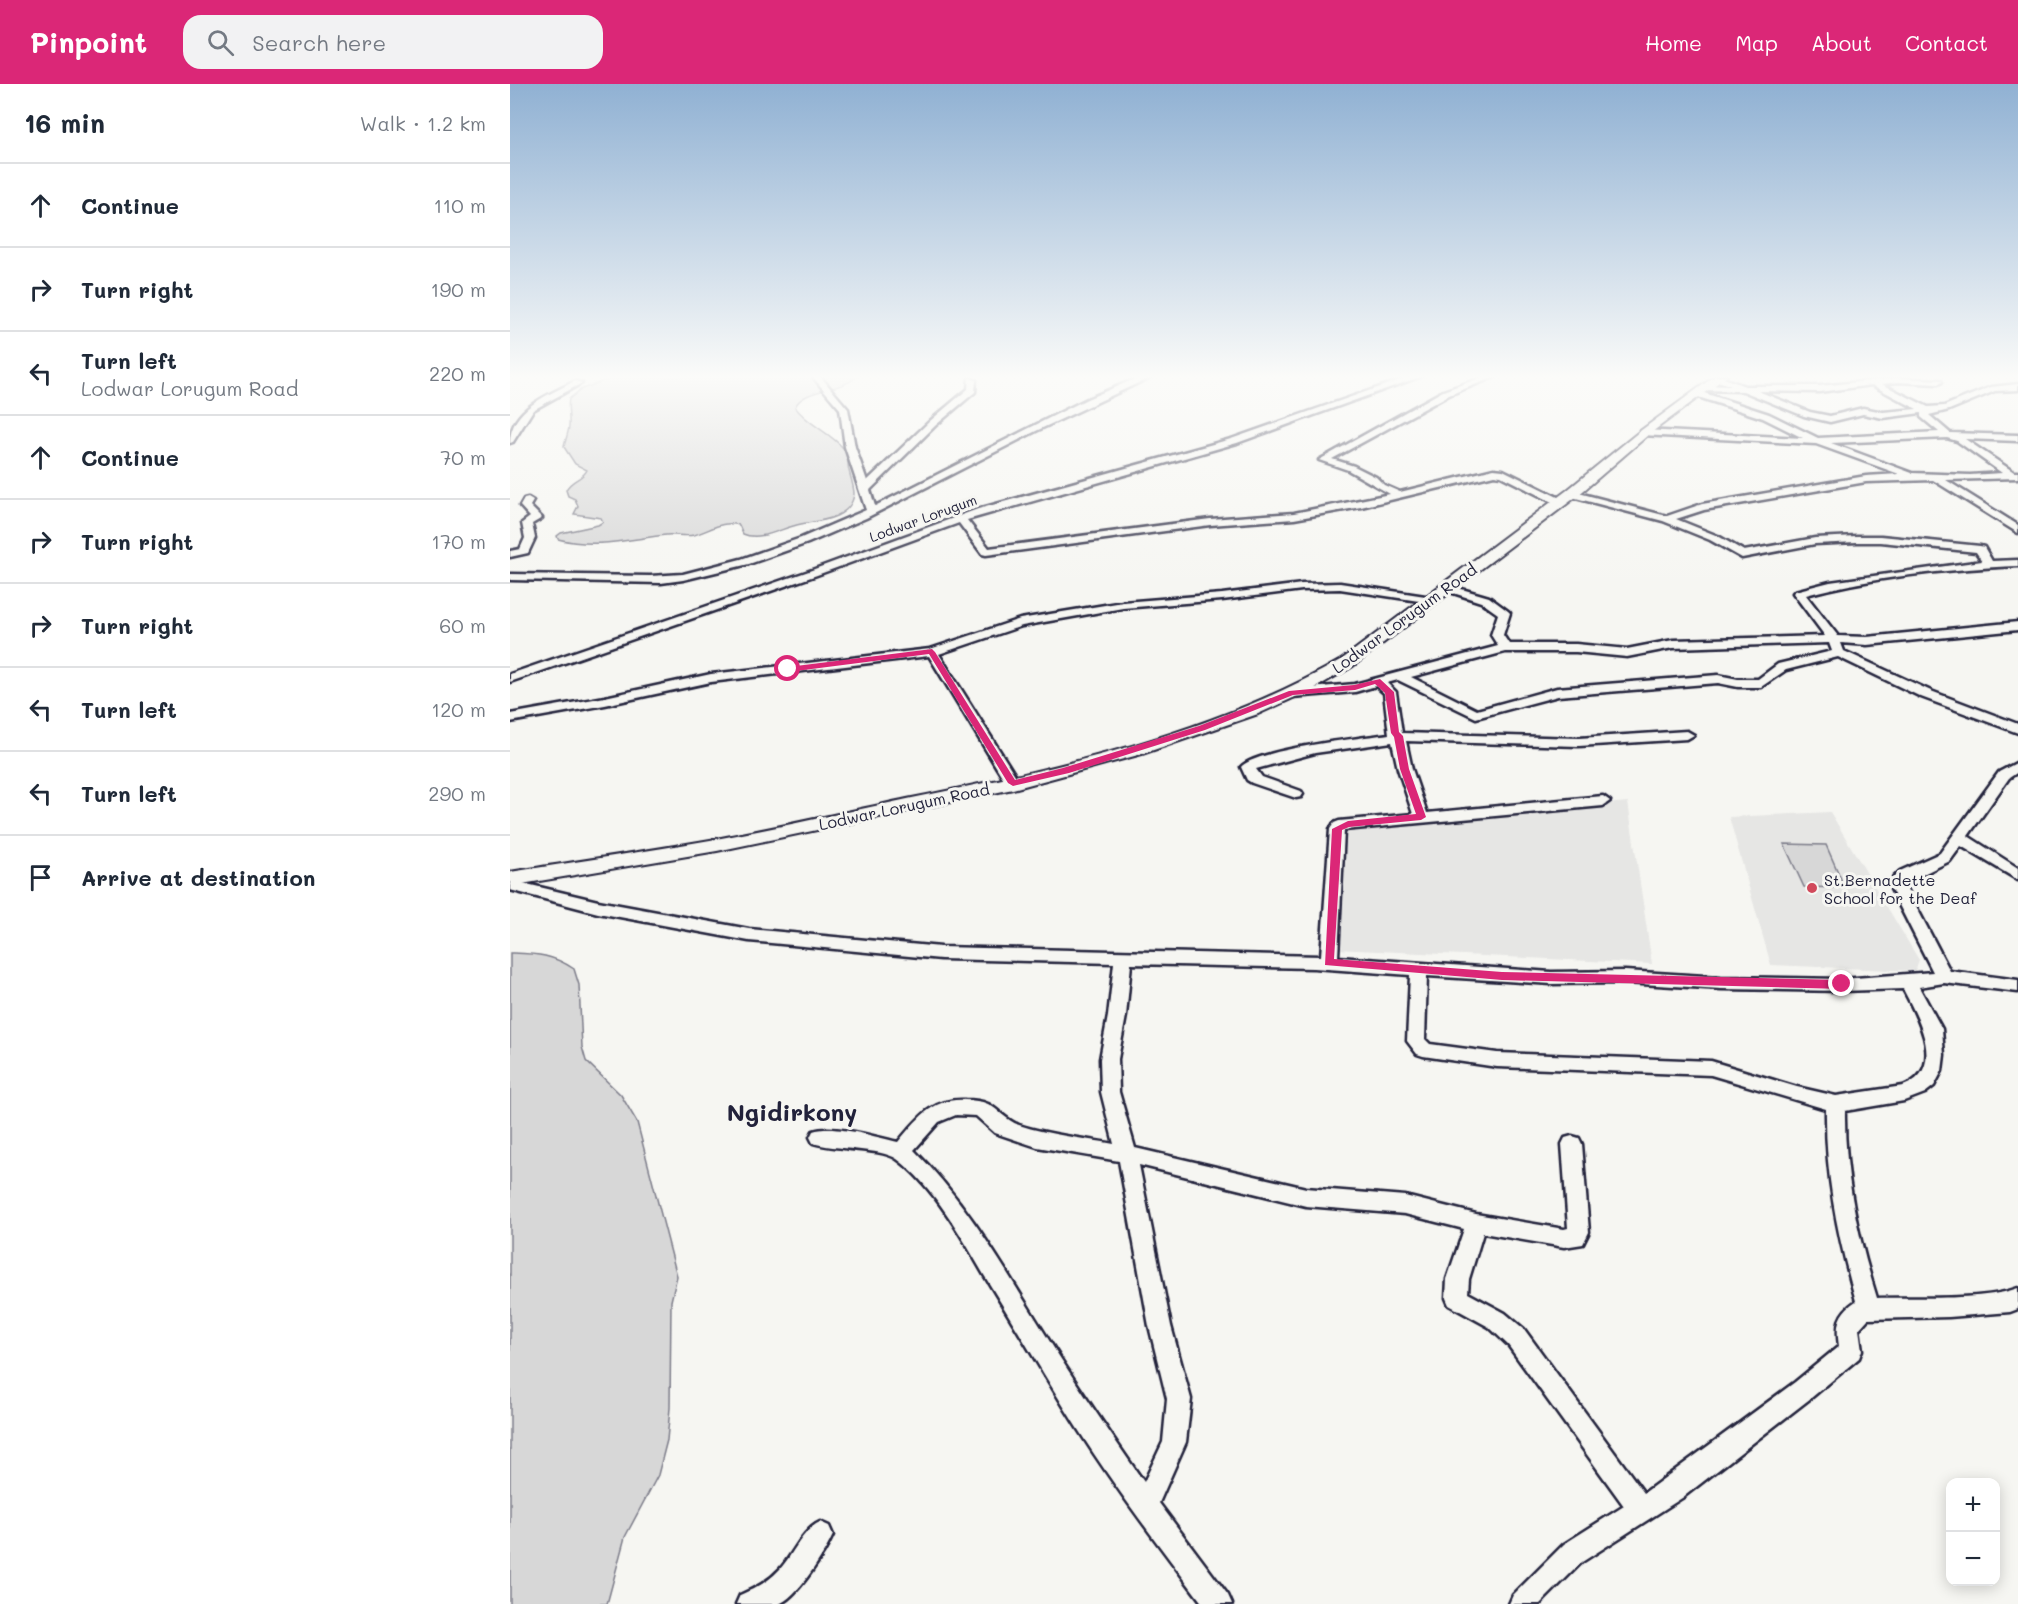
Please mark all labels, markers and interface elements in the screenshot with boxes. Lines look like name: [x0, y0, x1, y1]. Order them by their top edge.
search box: [183, 15, 603, 69]
text: Pinpoint: [30, 24, 147, 60]
icon: search: [204, 26, 237, 59]
text: Search here: [252, 28, 386, 57]
text: Home: [1645, 29, 1702, 56]
text: Map: [1735, 29, 1778, 56]
text: About: [1811, 29, 1872, 56]
text: Contact: [1905, 29, 1988, 56]
text: 16 min: [24, 106, 105, 140]
text: Walk · 1.2 km: [360, 110, 486, 136]
icon: ahead: [24, 189, 57, 222]
text: Continue: [81, 191, 179, 220]
text: 110 m: [433, 192, 486, 218]
icon: right: [24, 273, 57, 306]
text: Turn right: [81, 275, 193, 304]
text: 190 m: [431, 276, 486, 302]
text: Turn left: [81, 346, 177, 375]
icon: left: [24, 357, 57, 390]
text: 220 m: [429, 360, 486, 386]
text: Lodwar Lorugum Road: [81, 375, 299, 401]
icon: ahead: [24, 441, 57, 474]
text: Continue: [81, 443, 179, 472]
text: 70 m: [440, 444, 486, 470]
street label: Lodwar Lorugum: [867, 490, 979, 546]
icon: right: [24, 525, 57, 558]
text: Turn right: [81, 527, 193, 556]
text: 170 m: [431, 528, 486, 554]
street label: Lodwar Lorugum Road: [1327, 558, 1481, 678]
icon: right: [24, 609, 57, 642]
text: Turn right: [81, 611, 193, 640]
text: 60 m: [439, 612, 486, 638]
route start: [774, 655, 800, 681]
icon: left: [24, 693, 57, 726]
text: Turn left: [81, 695, 177, 724]
text: 120 m: [431, 696, 486, 722]
icon: left: [24, 777, 57, 810]
street label: Lodwar Lorugum Road: [817, 778, 991, 834]
text: Turn left: [81, 779, 177, 808]
text: 290 m: [428, 780, 486, 806]
icon: arrive: [24, 861, 57, 894]
text: Arrive at destination: [81, 863, 316, 892]
place label: St.Bernadette School for the Deaf: [1824, 869, 1977, 908]
marker: St.Bernadette School for the Deaf: [1805, 881, 1819, 895]
route end: [1828, 970, 1854, 996]
district label: Ngidirkony: [727, 1096, 857, 1127]
map controls: [1946, 1478, 2000, 1586]
button: +: [1946, 1478, 2000, 1532]
button: −: [1946, 1532, 2000, 1586]

